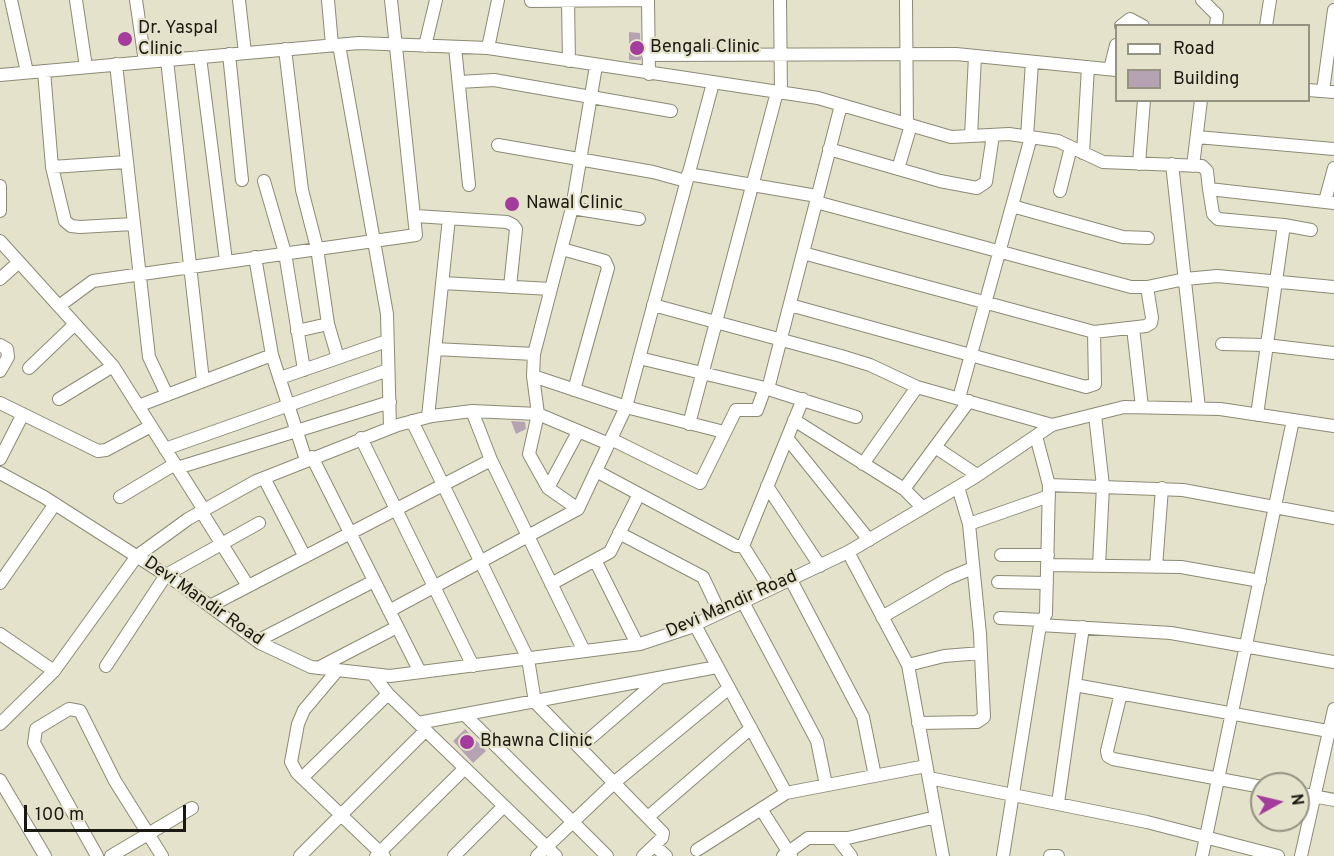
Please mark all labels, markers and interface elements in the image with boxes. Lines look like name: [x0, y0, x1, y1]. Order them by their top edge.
place label: Dr. Yaspal Clinic: [138, 18, 218, 60]
legend: [1115, 24, 1310, 102]
marker: Dr. Yaspal Clinic: [116, 30, 134, 48]
place label: Bengali Clinic: [650, 37, 760, 59]
text: Road: [1173, 38, 1215, 61]
marker: Bengali Clinic: [628, 39, 646, 57]
text: Building: [1173, 68, 1239, 91]
place label: Nawal Clinic: [526, 193, 623, 215]
marker: Nawal Clinic: [503, 195, 521, 213]
street label: Devi Mandir Road: [139, 553, 267, 651]
street label: Devi Mandir Road: [663, 566, 801, 644]
place label: Bhawna Clinic: [480, 731, 593, 753]
marker: Bhawna Clinic: [458, 733, 476, 751]
north arrow: [1250, 772, 1310, 832]
scale bar: [27, 793, 189, 831]
text: N: [1285, 793, 1307, 807]
text: 100 m: [35, 804, 84, 827]

